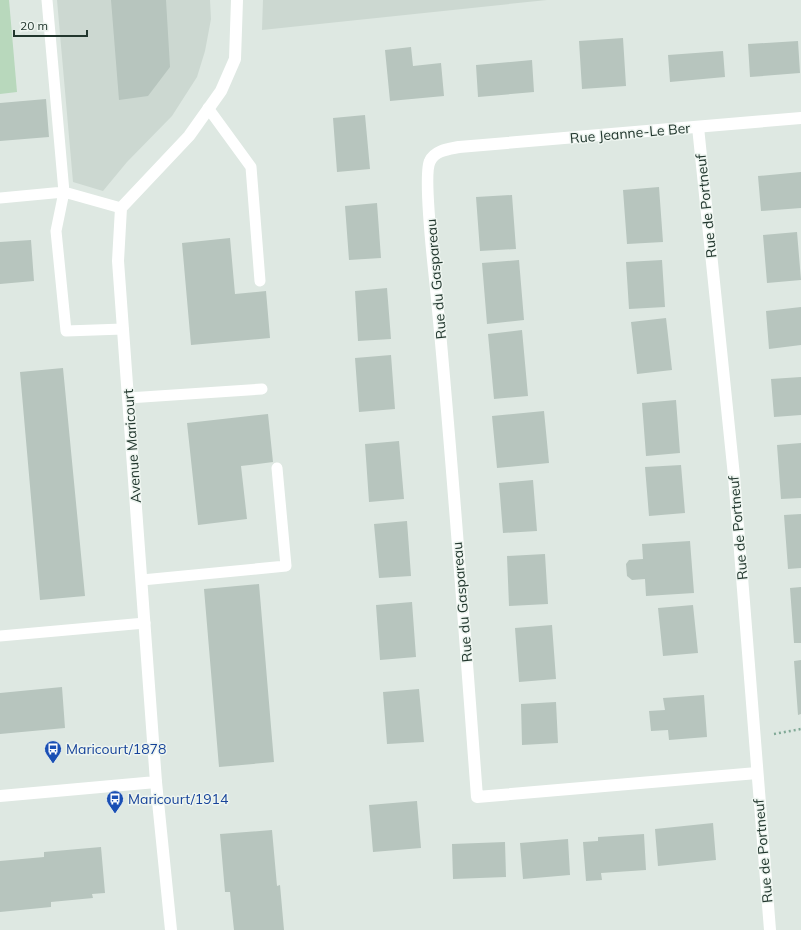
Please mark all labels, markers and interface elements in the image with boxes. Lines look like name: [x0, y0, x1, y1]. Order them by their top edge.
scale bar: [14, 12, 87, 38]
text: 20 m: [20, 18, 48, 33]
street label: Rue Jeanne-Le Ber: [569, 119, 692, 147]
street label: Rue de Portneuf: [692, 153, 720, 259]
street label: Rue du Gaspareau: [422, 218, 450, 340]
street label: Avenue Maricourt: [119, 388, 145, 504]
street label: Rue de Portneuf: [724, 475, 752, 581]
street label: Rue du Gaspareau: [448, 541, 476, 663]
bus stop icon: Maricourt/1878: [43, 739, 63, 764]
place label: Maricourt/1878: [66, 740, 166, 758]
bus stop icon: Maricourt/1914: [105, 789, 125, 814]
place label: Maricourt/1914: [128, 790, 229, 808]
street label: Rue de Portneuf: [749, 798, 777, 904]

